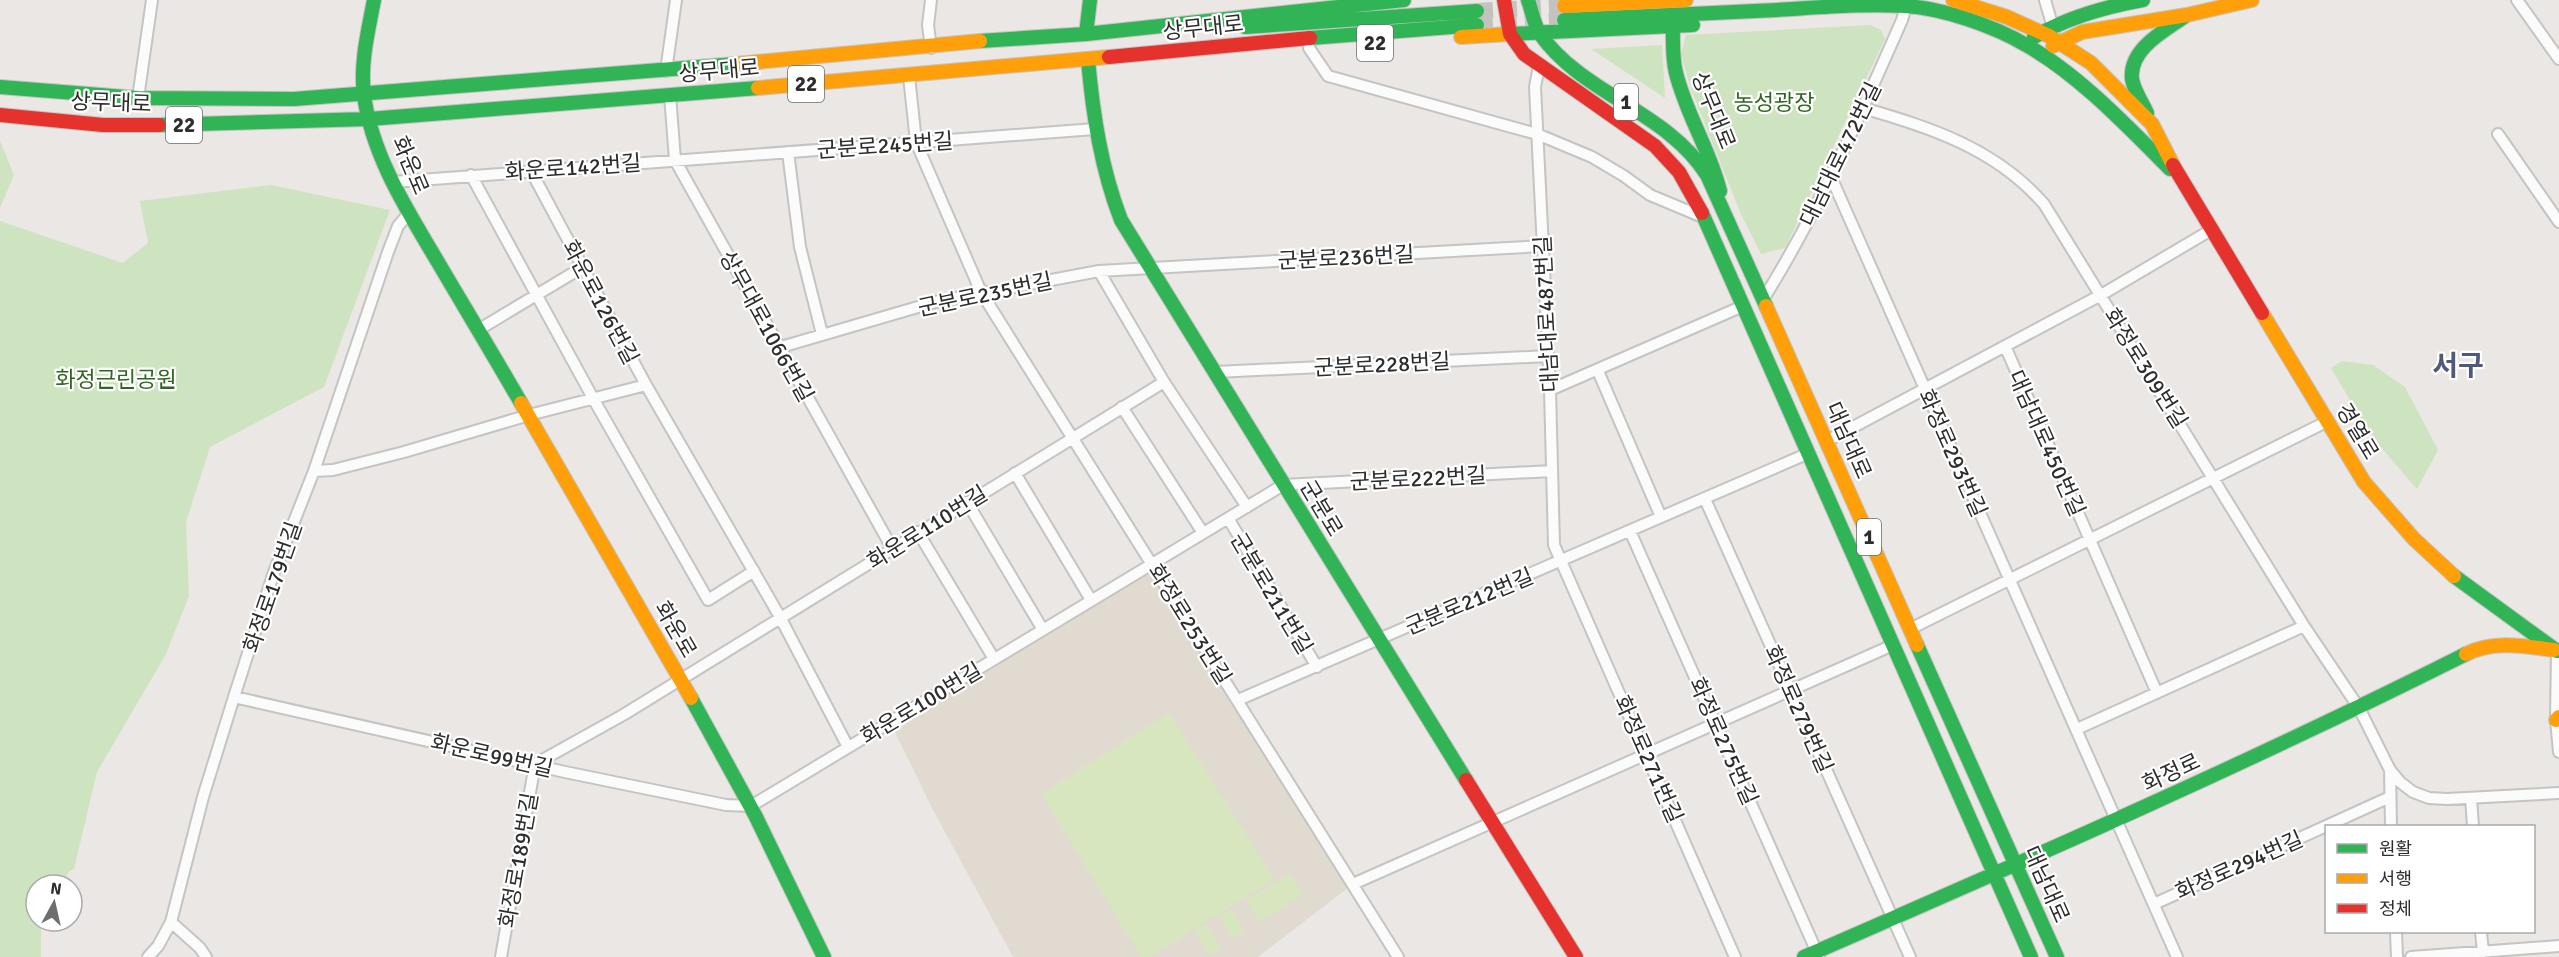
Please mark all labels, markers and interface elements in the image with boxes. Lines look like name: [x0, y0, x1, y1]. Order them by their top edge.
street label: 상무대로: [1161, 10, 1245, 45]
road number: 22: [1357, 25, 1393, 61]
street label: 상무대로: [678, 54, 761, 87]
road number: 22: [788, 66, 824, 102]
street label: 상무대로: [1686, 68, 1741, 153]
street label: 대남대로472번길: [1794, 78, 1887, 231]
road number: 1: [1614, 84, 1638, 120]
street label: 상무대로: [70, 88, 152, 117]
park label: 농성광장: [1734, 89, 1814, 116]
road number: 22: [166, 107, 202, 143]
street label: 군분로245번길: [816, 127, 954, 164]
street label: 화운로: [386, 132, 435, 198]
street label: 화운로142번길: [504, 149, 642, 186]
street label: 화운로126번길: [557, 235, 645, 369]
street label: 대남대로487번길: [1529, 235, 1564, 393]
street label: 군분로236번길: [1277, 240, 1415, 275]
street label: 상무대로1066번길: [714, 246, 819, 407]
street label: 군분로235번길: [915, 267, 1055, 322]
street label: 화정로309번길: [2098, 303, 2193, 433]
street label: 군분로228번길: [1313, 347, 1451, 382]
district label: 서구: [2432, 349, 2484, 383]
park label: 화정근린공원: [55, 366, 177, 393]
street label: 대남대로450번길: [2002, 366, 2091, 520]
street label: 화정로293번길: [1912, 385, 1993, 521]
street label: 대남대로: [1820, 398, 1877, 483]
street label: 경열로: [2330, 398, 2385, 464]
street label: 군분로222번길: [1349, 461, 1487, 496]
street label: 군분로: [1294, 475, 1349, 541]
street label: 화운로110번길: [862, 480, 992, 575]
street label: 화정로179번길: [237, 518, 308, 656]
road number: 1: [1857, 519, 1881, 555]
street label: 군분로211번길: [1225, 528, 1318, 659]
street label: 화정로253번길: [1142, 559, 1237, 689]
street label: 군분로212번길: [1401, 562, 1537, 641]
street label: 화운로: [649, 596, 702, 662]
street label: 화정로279번길: [1758, 641, 1839, 777]
street label: 화운로100번길: [856, 657, 987, 750]
street label: 화정로275번길: [1683, 673, 1764, 809]
street label: 화정로271번길: [1608, 691, 1689, 827]
street label: 화운로99번길: [428, 728, 556, 783]
street label: 화정로: [2138, 747, 2204, 798]
street label: 화정로189번길: [493, 790, 544, 930]
street label: 화정로294번길: [2171, 825, 2307, 906]
legend: [2325, 825, 2535, 933]
text: 원활: [2379, 838, 2412, 860]
street label: 대남대로: [2018, 842, 2075, 927]
text: 서행: [2379, 868, 2412, 890]
north arrow: [24, 873, 84, 933]
text: N: [49, 878, 63, 900]
text: 정체: [2379, 898, 2412, 920]

